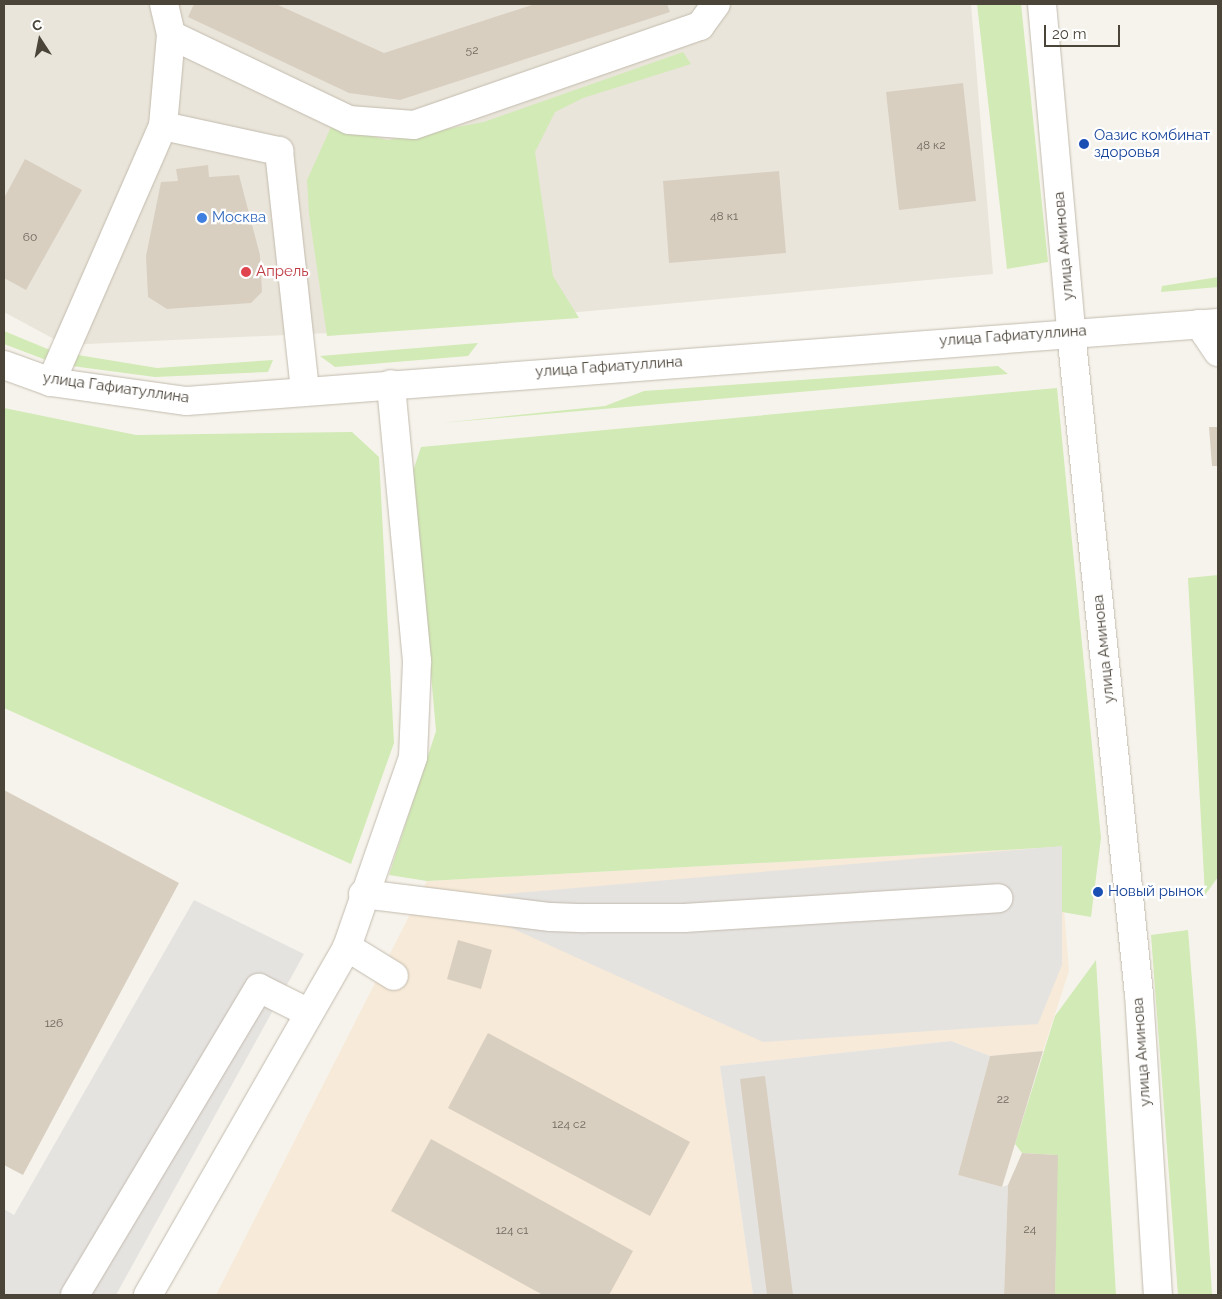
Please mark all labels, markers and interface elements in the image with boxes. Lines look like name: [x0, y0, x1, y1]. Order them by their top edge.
north arrow: [15, 15, 65, 65]
scale bar: [1047, 15, 1123, 47]
text: С: [31, 17, 43, 34]
text: 20 m: [1052, 25, 1087, 43]
house number: 52: [466, 44, 478, 58]
place label: Оазис комбинат здоровья: [1094, 126, 1210, 161]
marker: Оазис комбинат здоровья: [1078, 138, 1090, 150]
house number: 48 к2: [916, 139, 946, 153]
street label: улица Аминова: [1050, 191, 1078, 301]
place label: Москва: [212, 209, 266, 227]
house number: 48 к1: [710, 210, 738, 224]
marker: Москва: [196, 212, 208, 224]
house number: 60: [23, 231, 37, 245]
place label: Апрель: [256, 263, 309, 281]
marker: Апрель: [240, 266, 252, 278]
street label: улица Гафиатуллина: [939, 322, 1087, 350]
street label: улица Гафиатуллина: [535, 353, 683, 381]
street label: улица Гафиатуллина: [42, 369, 190, 407]
street label: улица Аминова: [1089, 594, 1119, 704]
place label: Новый рынок: [1108, 883, 1204, 901]
marker: Новый рынок: [1092, 886, 1104, 898]
street label: улица Аминова: [1129, 997, 1155, 1107]
house number: 126: [45, 1017, 63, 1031]
house number: 22: [997, 1093, 1009, 1107]
house number: 124 с2: [552, 1118, 586, 1132]
house number: 24: [1024, 1223, 1036, 1237]
house number: 124 с1: [496, 1224, 528, 1238]

